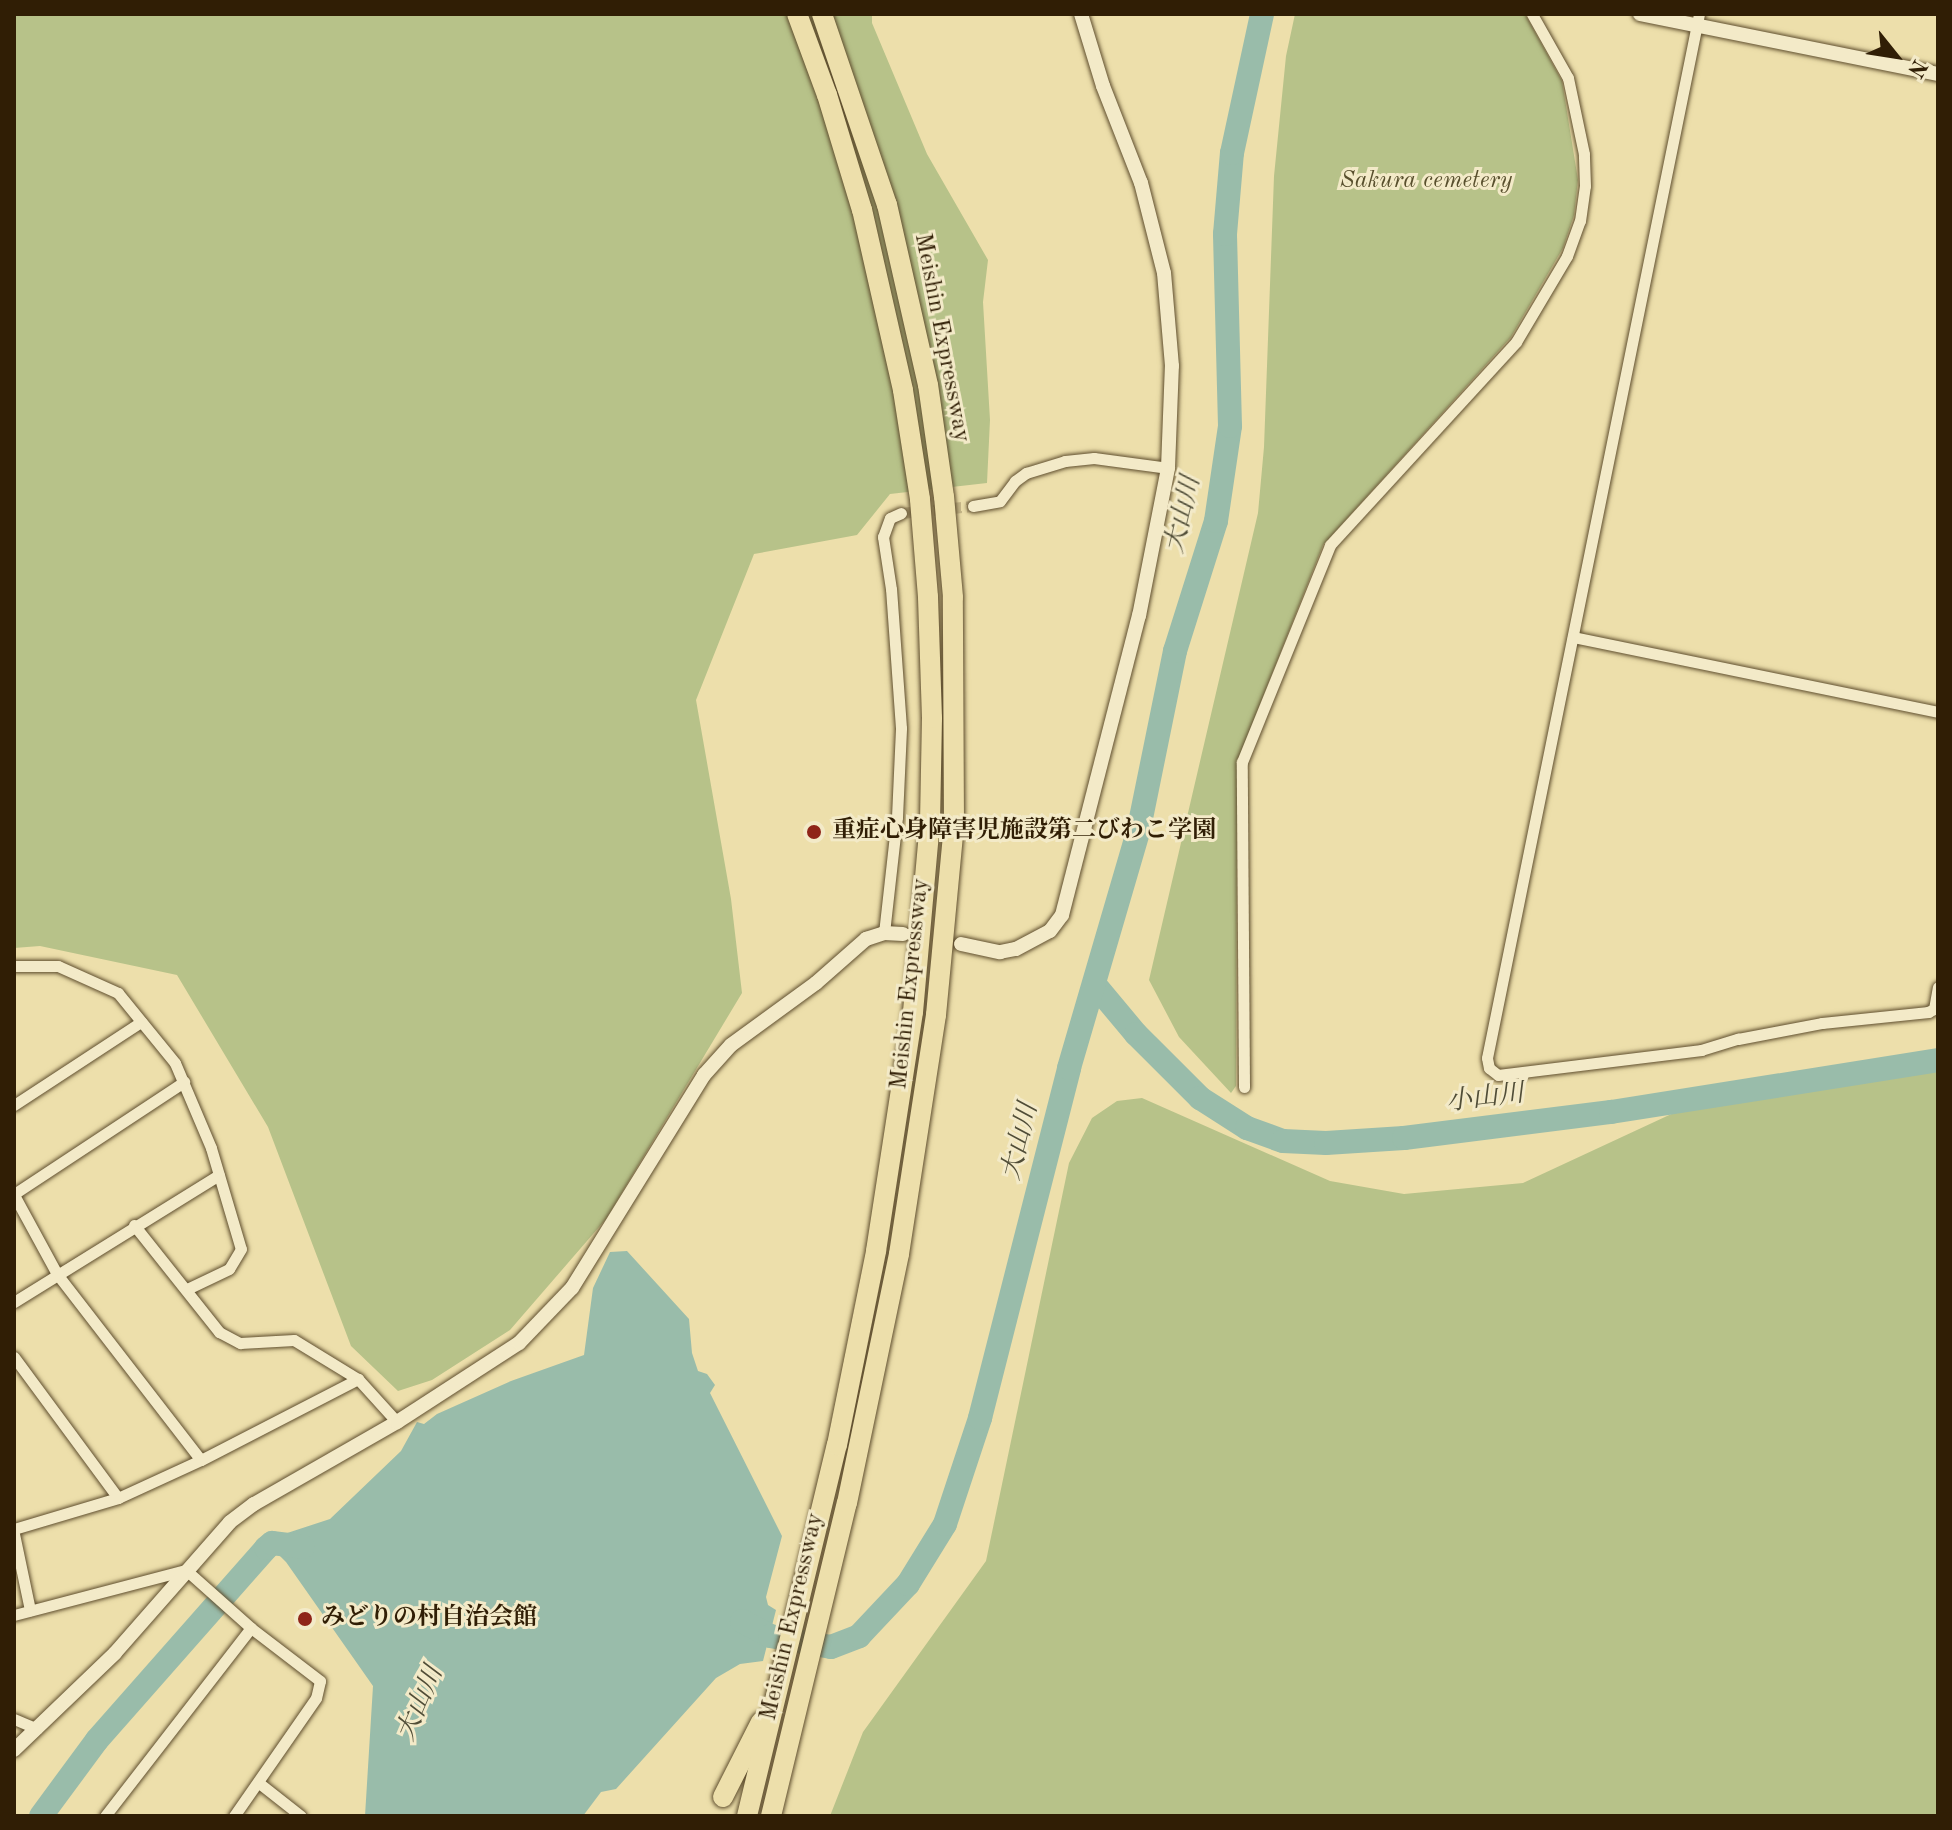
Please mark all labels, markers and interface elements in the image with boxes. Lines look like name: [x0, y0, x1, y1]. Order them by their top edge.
north arrow: [1856, 16, 1936, 96]
text: N: [1903, 55, 1931, 81]
park label: Sakura cemetery: [1340, 168, 1512, 196]
street label: Meishin Expressway: [907, 231, 975, 445]
water label: 大山川: [1160, 473, 1208, 557]
place label: 重症心身障害児施設第二びわこ学園: [832, 818, 1216, 846]
marker: 重症心身障害児施設第二びわこ学園: [803, 821, 825, 843]
street label: Meishin Expressway: [886, 877, 936, 1091]
water label: 小山川: [1444, 1079, 1526, 1119]
water label: 大山川: [996, 1100, 1046, 1184]
street label: Meishin Expressway: [755, 1510, 831, 1724]
place label: みどりの村自治会館: [321, 1605, 537, 1633]
marker: みどりの村自治会館: [296, 1610, 314, 1628]
water label: 大山川: [391, 1662, 451, 1746]

